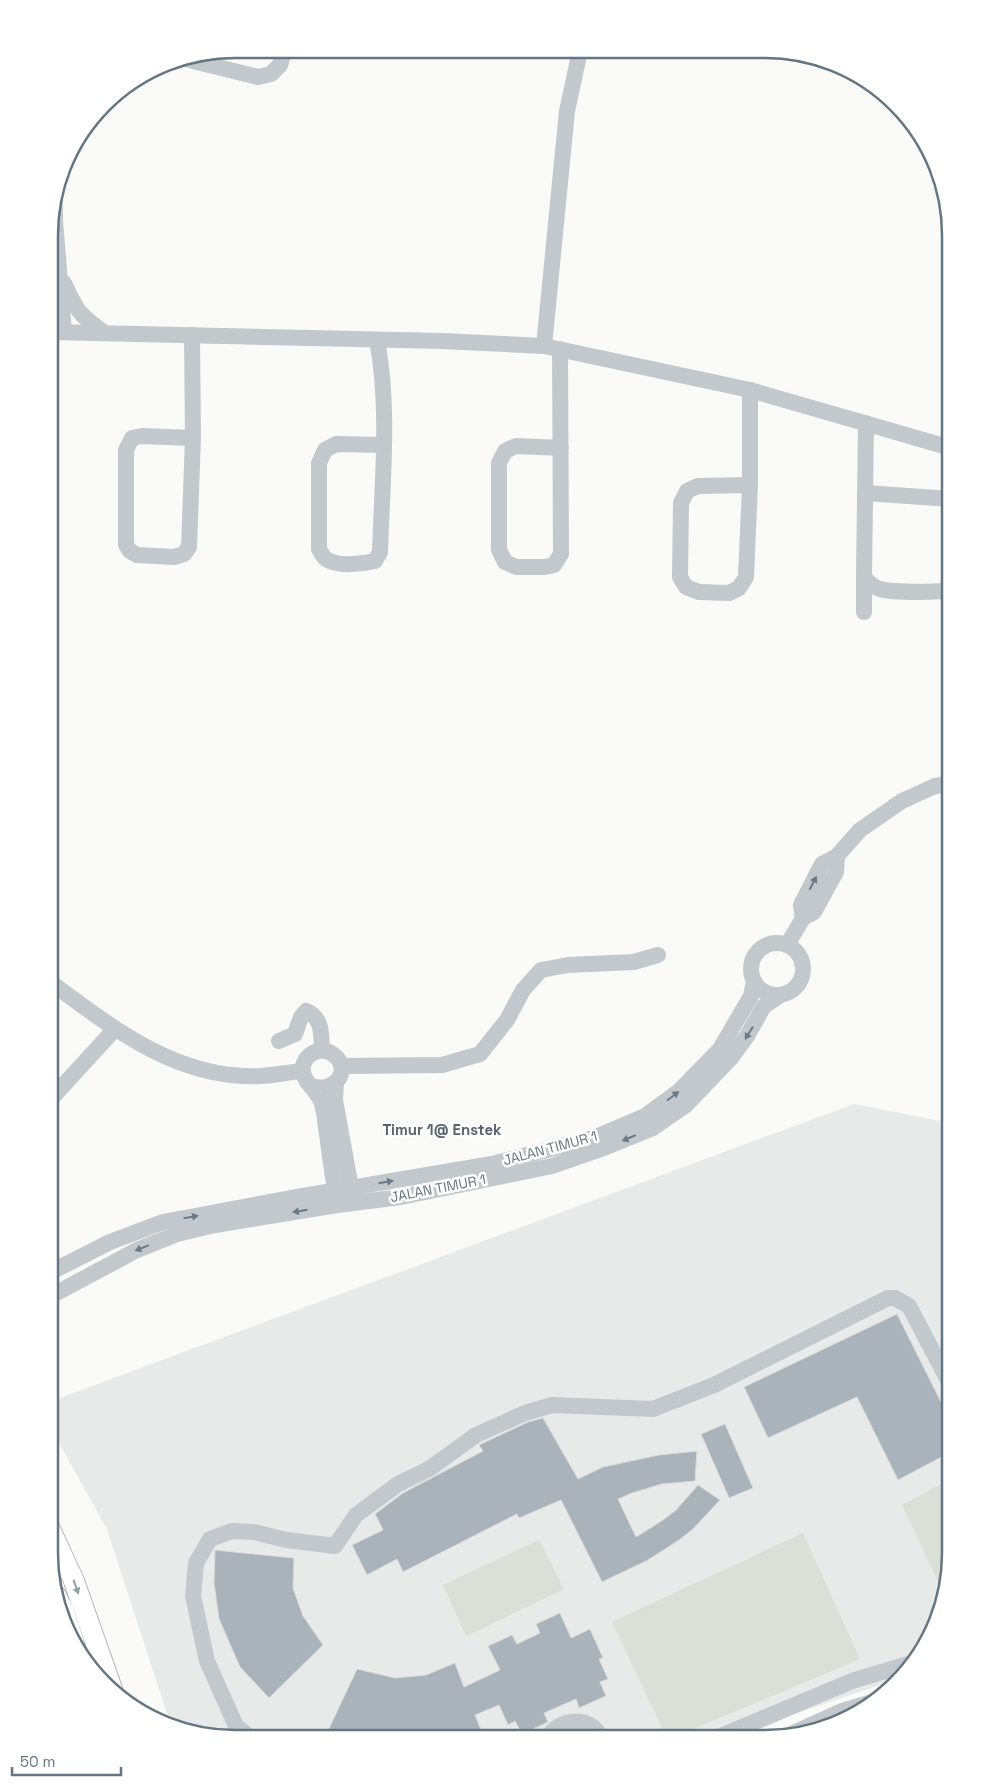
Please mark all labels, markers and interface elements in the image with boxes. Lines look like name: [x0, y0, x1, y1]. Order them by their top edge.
one-way arrow: [808, 875, 817, 890]
one-way arrow: [744, 1026, 753, 1039]
one-way arrow: [666, 1091, 680, 1101]
district label: Timur 1@ Enstek: [382, 1120, 502, 1139]
street label: JALAN TIMUR 1: [501, 1127, 599, 1169]
one-way arrow: [621, 1135, 636, 1142]
street label: JALAN TIMUR 1: [389, 1170, 487, 1206]
one-way arrow: [378, 1178, 394, 1186]
one-way arrow: [292, 1207, 308, 1215]
one-way arrow: [184, 1212, 200, 1220]
one-way arrow: [135, 1244, 149, 1252]
one-way arrow: [72, 1580, 80, 1595]
scale bar: [12, 1744, 121, 1776]
text: 50 m: [20, 1752, 55, 1771]

